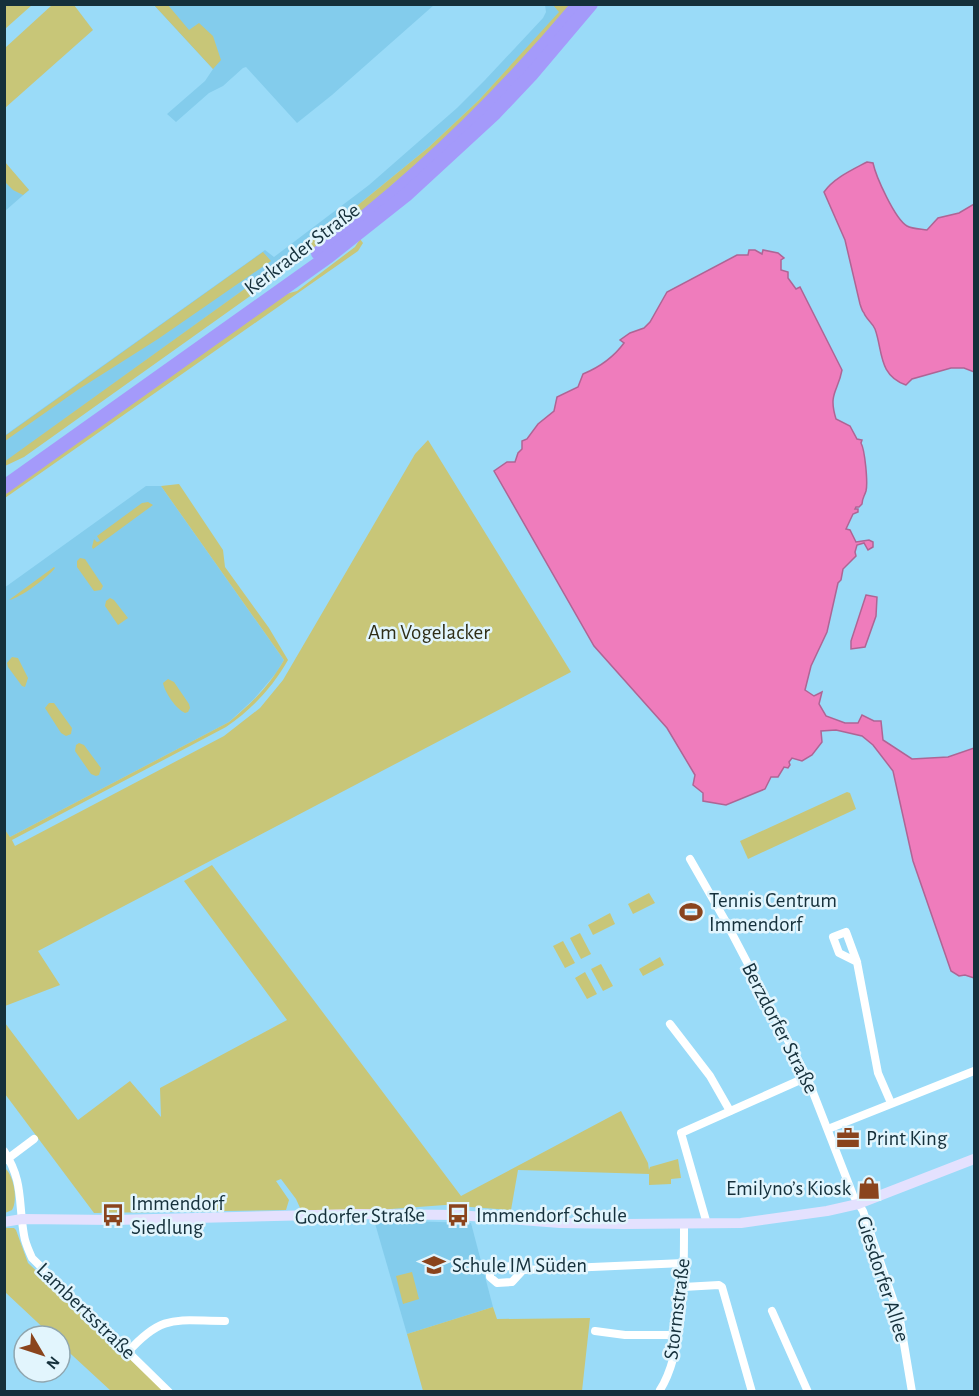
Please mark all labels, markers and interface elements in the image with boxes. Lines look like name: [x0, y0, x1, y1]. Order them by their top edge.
street label: Kerkrader Straße: [240, 199, 364, 299]
park label: Am Vogelacker: [368, 622, 490, 643]
place label: Tennis Centrum Immendorf: [709, 890, 837, 935]
sports icon: Tennis Centrum Immendorf: [678, 899, 704, 925]
street label: Berzdorfer Straße: [738, 959, 822, 1097]
office icon: Print King: [835, 1125, 861, 1151]
place label: Print King: [866, 1128, 948, 1149]
shop icon: Emilyno’s Kiosk: [856, 1175, 882, 1201]
place label: Emilyno’s Kiosk: [726, 1178, 851, 1199]
place label: Immendorf Siedlung: [131, 1193, 226, 1238]
bus stop icon: Immendorf Siedlung: [100, 1202, 126, 1228]
bus stop icon: Immendorf Schule: [445, 1202, 471, 1228]
street label: Godorfer Straße: [295, 1204, 425, 1228]
place label: Immendorf Schule: [476, 1205, 627, 1226]
street label: Giesdorfer Allee: [853, 1214, 913, 1344]
school or university icon: Schule IM Süden: [421, 1252, 447, 1278]
place label: Schule IM Süden: [452, 1255, 587, 1276]
street label: Stormstraße: [660, 1257, 694, 1361]
street label: Lambertsstraße: [32, 1259, 140, 1363]
north arrow: [12, 1324, 72, 1384]
text: N: [43, 1353, 63, 1372]

